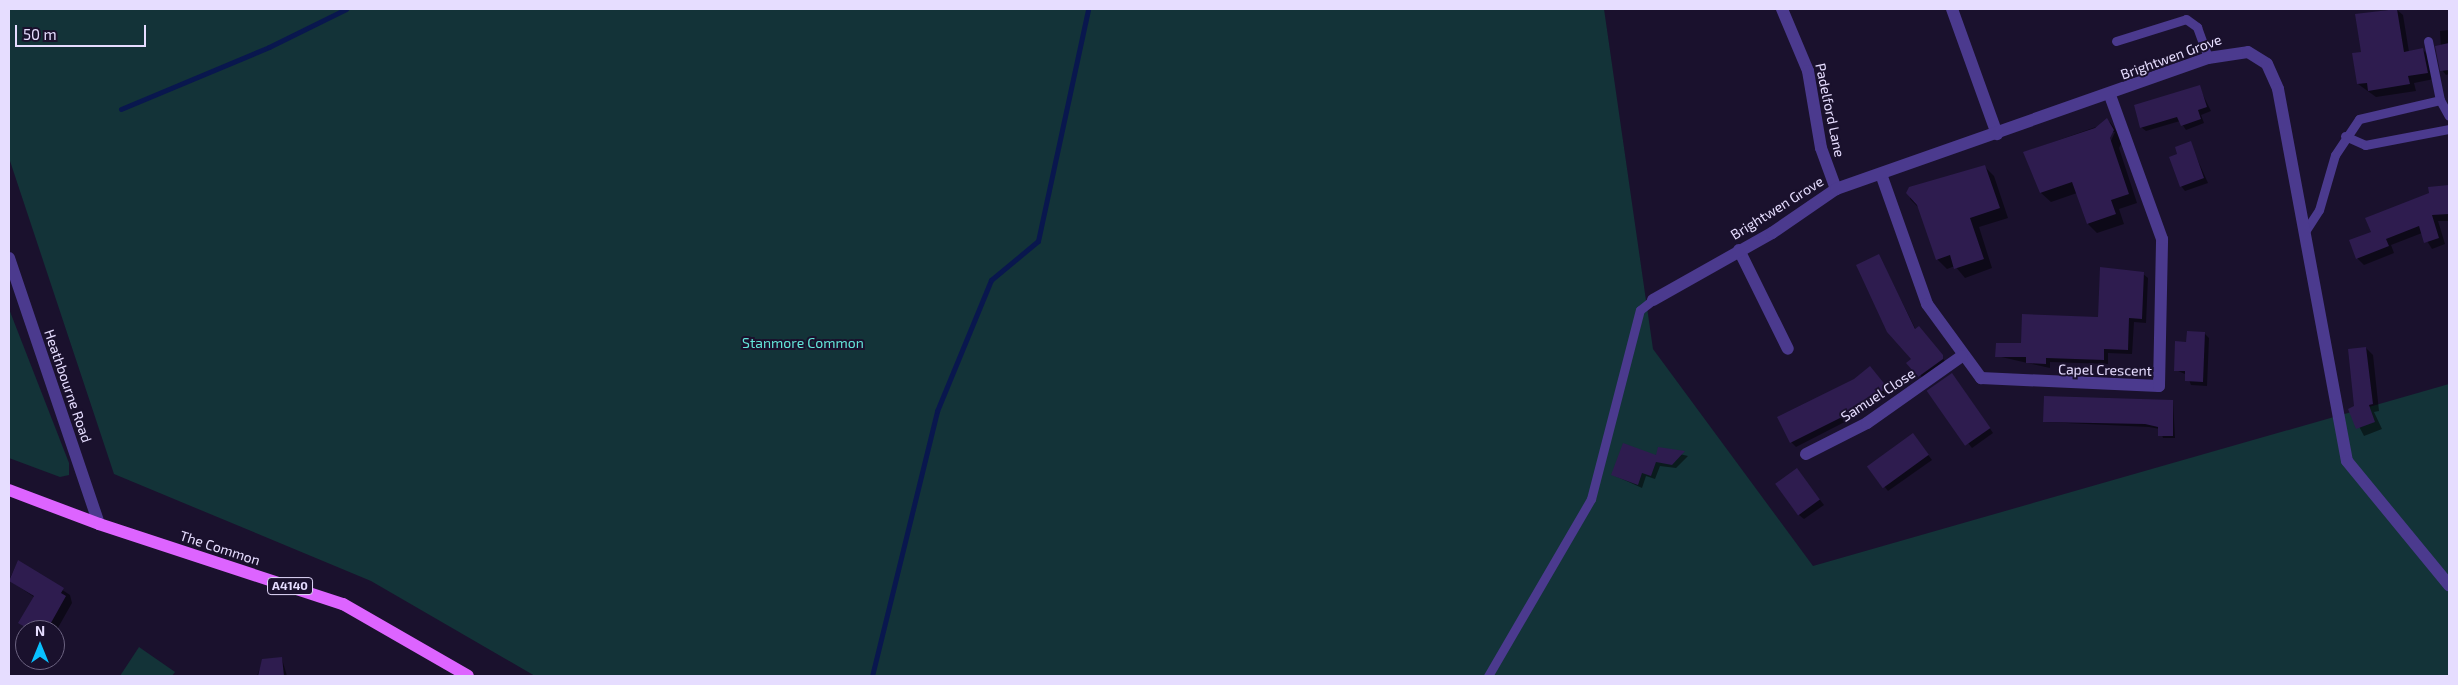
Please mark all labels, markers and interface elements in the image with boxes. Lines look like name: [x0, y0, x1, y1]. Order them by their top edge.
scale bar: [18, 15, 149, 47]
text: 50 m: [23, 25, 57, 43]
street label: Brightwen Grove: [2118, 31, 2224, 83]
street label: Padelford Lane: [1812, 61, 1848, 159]
street label: Brightwen Grove: [1727, 173, 1827, 243]
street label: Heathbourne Road: [41, 327, 95, 445]
park label: Stanmore Common: [742, 335, 864, 351]
street label: Capel Crescent: [2058, 361, 2152, 379]
street label: Samuel Close: [1838, 365, 1918, 425]
street label: The Common: [178, 527, 262, 569]
road number: A4140: [266, 576, 314, 596]
north arrow: [15, 620, 65, 670]
text: N: [35, 622, 45, 639]

